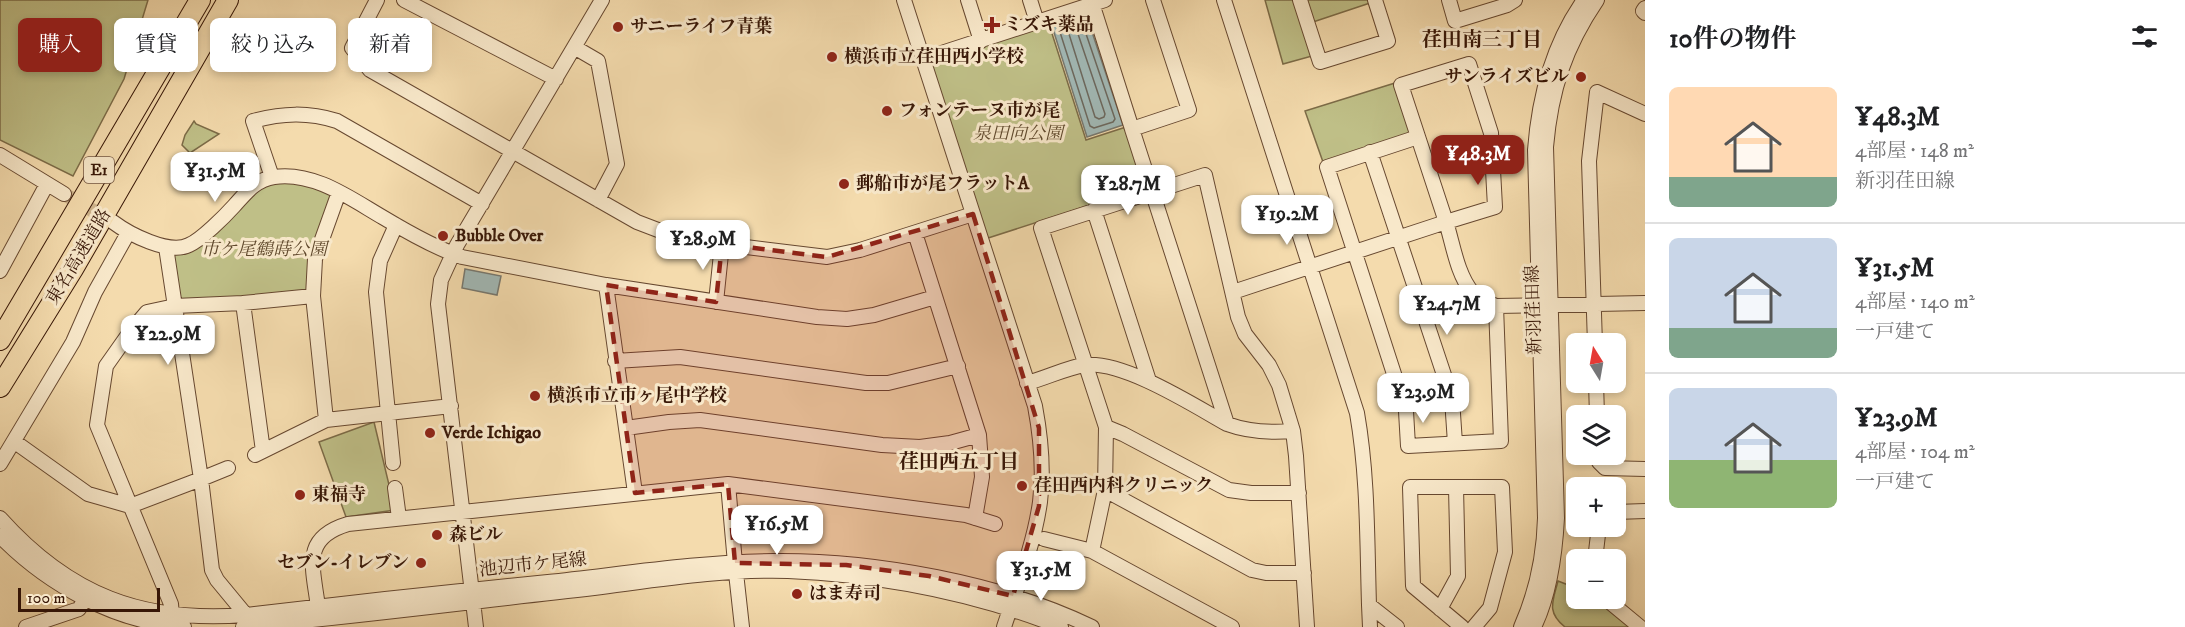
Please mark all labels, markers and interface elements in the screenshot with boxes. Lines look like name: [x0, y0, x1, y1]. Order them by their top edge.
place label: ミズキ薬品: [1004, 14, 1094, 36]
place label: サニーライフ青葉: [630, 16, 772, 38]
chip: 購入: [18, 18, 102, 72]
chip: 賃貸: [114, 18, 198, 72]
chip: 絞り込み: [210, 18, 336, 72]
chip: 新着: [348, 18, 432, 72]
marker: ミズキ薬品: [985, 18, 999, 32]
marker: サニーライフ青葉: [611, 20, 625, 34]
icon: filters: [2128, 20, 2161, 53]
text: 10件の物件: [1669, 23, 1796, 56]
district label: 荏田南三丁目: [1422, 28, 1542, 53]
place label: 横浜市立荏田西小学校: [844, 46, 1024, 68]
marker: 横浜市立荏田西小学校: [825, 50, 839, 64]
place label: サンライズビル: [1445, 66, 1569, 88]
marker: サンライズビル: [1574, 70, 1588, 84]
place label: フォンテーヌ市が尾: [899, 100, 1060, 122]
text: ¥48.3M: [1855, 101, 1940, 134]
marker: フォンテーヌ市が尾: [880, 104, 894, 118]
icon: home: [1717, 111, 1789, 183]
park label: 泉田向公園: [973, 123, 1066, 145]
pin: ¥48.3M: [1429, 135, 1527, 186]
text: 4部屋 · 148 m²: [1855, 139, 1974, 164]
text: ¥48.3M: [1445, 142, 1511, 167]
pin: ¥31.5M: [166, 152, 264, 203]
road number: E1: [84, 157, 114, 183]
text: ¥31.5M: [185, 159, 245, 184]
pin: ¥28.7M: [1079, 165, 1177, 216]
text: 新羽荏田線: [1855, 169, 1955, 194]
text: ¥28.7M: [1095, 172, 1161, 197]
place label: 郵船市が尾フラットA: [856, 173, 1030, 195]
marker: 郵船市が尾フラットA: [837, 177, 851, 191]
pin: ¥19.2M: [1238, 195, 1336, 246]
text: ¥19.2M: [1255, 202, 1319, 227]
street label: 東名高速道路: [42, 205, 116, 309]
pin: ¥28.9M: [654, 220, 752, 271]
place label: Bubble Over: [455, 225, 544, 247]
text: ¥28.9M: [670, 227, 736, 252]
marker: Bubble Over: [436, 229, 450, 243]
park label: 市ケ尾鶴蒔公園: [201, 239, 330, 261]
text: ¥31.5M: [1855, 252, 1934, 285]
icon: home: [1717, 262, 1789, 334]
street label: 新羽荏田線: [1521, 265, 1547, 355]
pin: ¥24.7M: [1398, 285, 1496, 336]
text: 4部屋 · 140 m²: [1855, 290, 1975, 315]
text: ¥24.7M: [1413, 292, 1481, 317]
pin: ¥22.9M: [119, 315, 217, 366]
text: 一戸建て: [1855, 320, 1935, 345]
text: ¥22.9M: [135, 322, 201, 347]
north arrow: [1566, 333, 1626, 393]
map controls: [1566, 333, 1626, 609]
pin: ¥23.9M: [1374, 373, 1472, 424]
text: ¥23.9M: [1391, 380, 1455, 405]
place label: 横浜市立市ヶ尾中学校: [547, 385, 727, 407]
marker: 横浜市立市ヶ尾中学校: [528, 389, 542, 403]
text: ¥23.9M: [1855, 402, 1938, 435]
button: layers: [1566, 405, 1626, 465]
icon: home: [1717, 412, 1789, 484]
place label: Verde Ichigao: [441, 422, 541, 444]
marker: Verde Ichigao: [423, 426, 437, 440]
text: 4部屋 · 104 m²: [1855, 440, 1975, 465]
district label: 荏田西五丁目: [899, 450, 1019, 475]
text: 一戸建て: [1855, 470, 1935, 495]
place label: 荏田西内科クリニック: [1034, 475, 1213, 497]
button: +: [1566, 477, 1626, 537]
marker: 荏田西内科クリニック: [1015, 479, 1029, 493]
place label: 東福寺: [312, 484, 366, 506]
marker: 東福寺: [293, 488, 307, 502]
pin: ¥16.5M: [728, 505, 826, 556]
text: ¥16.5M: [745, 512, 809, 537]
place label: 森ビル: [449, 524, 503, 546]
marker: 森ビル: [430, 528, 444, 542]
street label: 池辺市ケ尾線: [478, 548, 588, 582]
button: −: [1566, 549, 1626, 609]
pin: ¥31.5M: [992, 551, 1090, 602]
place label: セブン-イレブン: [277, 552, 409, 574]
marker: セブン-イレブン: [414, 556, 428, 570]
text: ¥31.5M: [1011, 558, 1071, 583]
place label: はま寿司: [809, 583, 881, 605]
scale bar: [18, 585, 160, 612]
marker: はま寿司: [790, 587, 804, 601]
text: 100 m: [27, 588, 66, 608]

